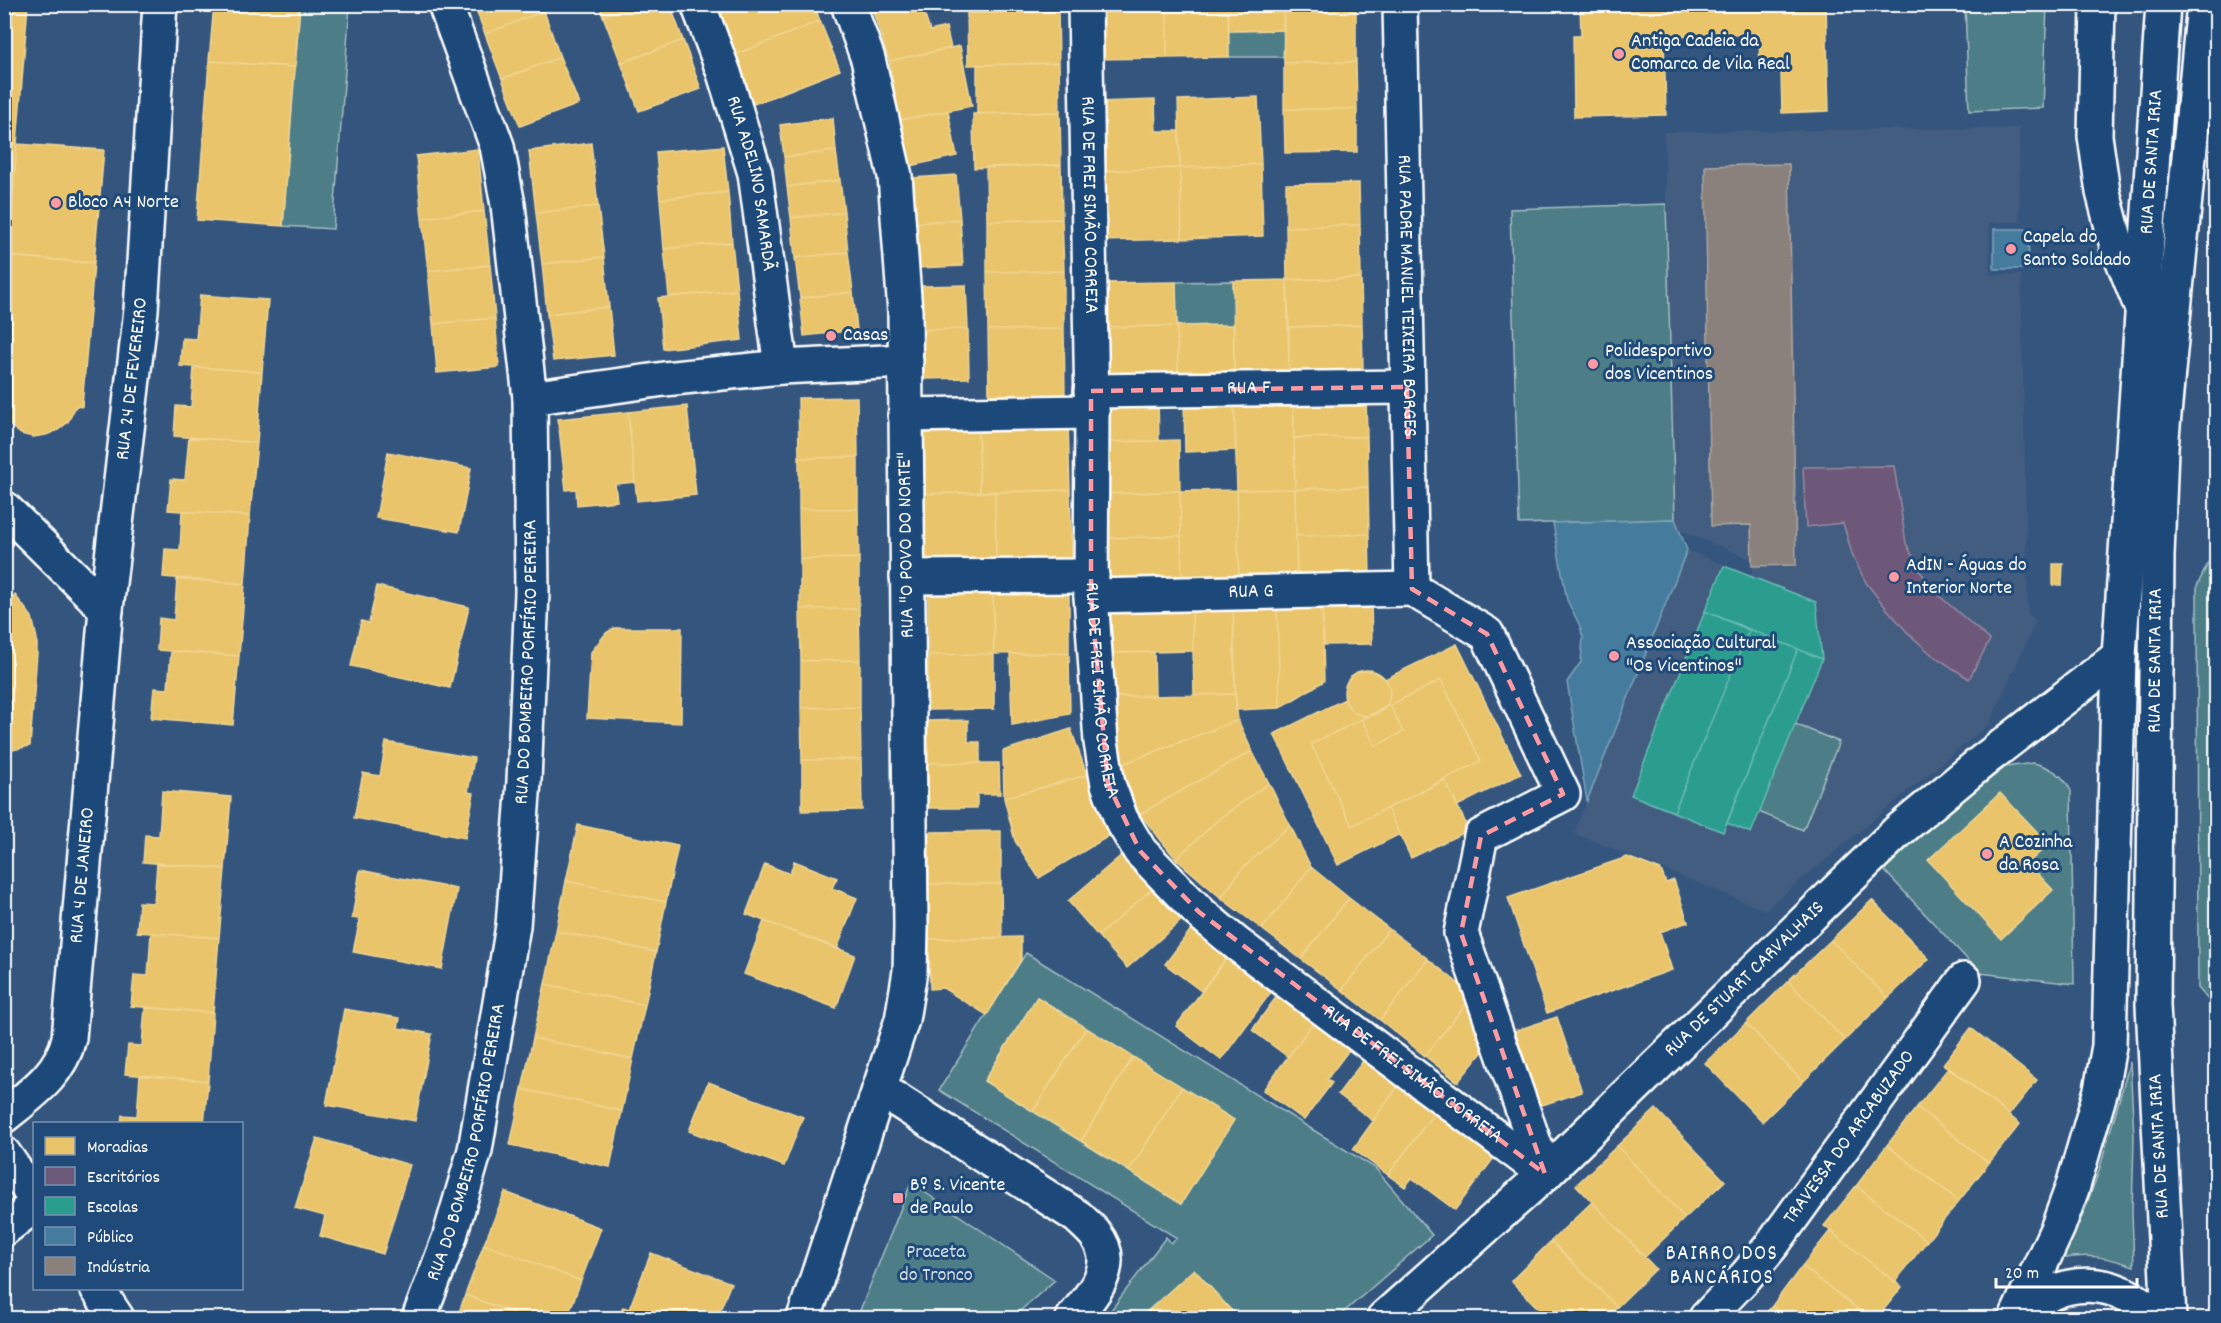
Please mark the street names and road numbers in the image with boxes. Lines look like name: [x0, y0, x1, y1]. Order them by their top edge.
street label: RUA DE SANTA IRIA: [2133, 88, 2171, 235]
street label: RUA ADELINO SAMARDÃ: [718, 93, 782, 273]
street label: RUA DE FREI SIMÃO CORREIA: [1073, 96, 1104, 314]
street label: RUA PADRE MANUEL TEIXEIRA BORGES: [1389, 154, 1423, 437]
street label: RUA 24 DE FEVEREIRO: [110, 297, 156, 462]
street label: RUA F: [1227, 375, 1271, 403]
street label: RUA "O POVO DO NORTE": [891, 452, 923, 638]
street label: RUA DO BOMBEIRO PORFÍRIO PEREIRA: [508, 519, 546, 806]
street label: RUA G: [1228, 578, 1274, 607]
street label: RUA DE FREI SIMÃO CORREIA: [1077, 582, 1126, 803]
street label: RUA DE SANTA IRIA: [2141, 588, 2171, 733]
street label: RUA 4 DE JANEIRO: [63, 806, 103, 945]
street label: RUA DE STUART CARVALHAIS: [1659, 895, 1832, 1064]
street label: RUA DE FREI SIMÃO CORREIA: [1317, 999, 1508, 1151]
street label: RUA DO BOMBEIRO PORFÍRIO PEREIRA: [420, 1001, 514, 1285]
street label: TRAVESSA DO ARCABUZADO: [1777, 1045, 1922, 1231]
street label: RUA DE SANTA IRIA: [2142, 1073, 2178, 1219]

